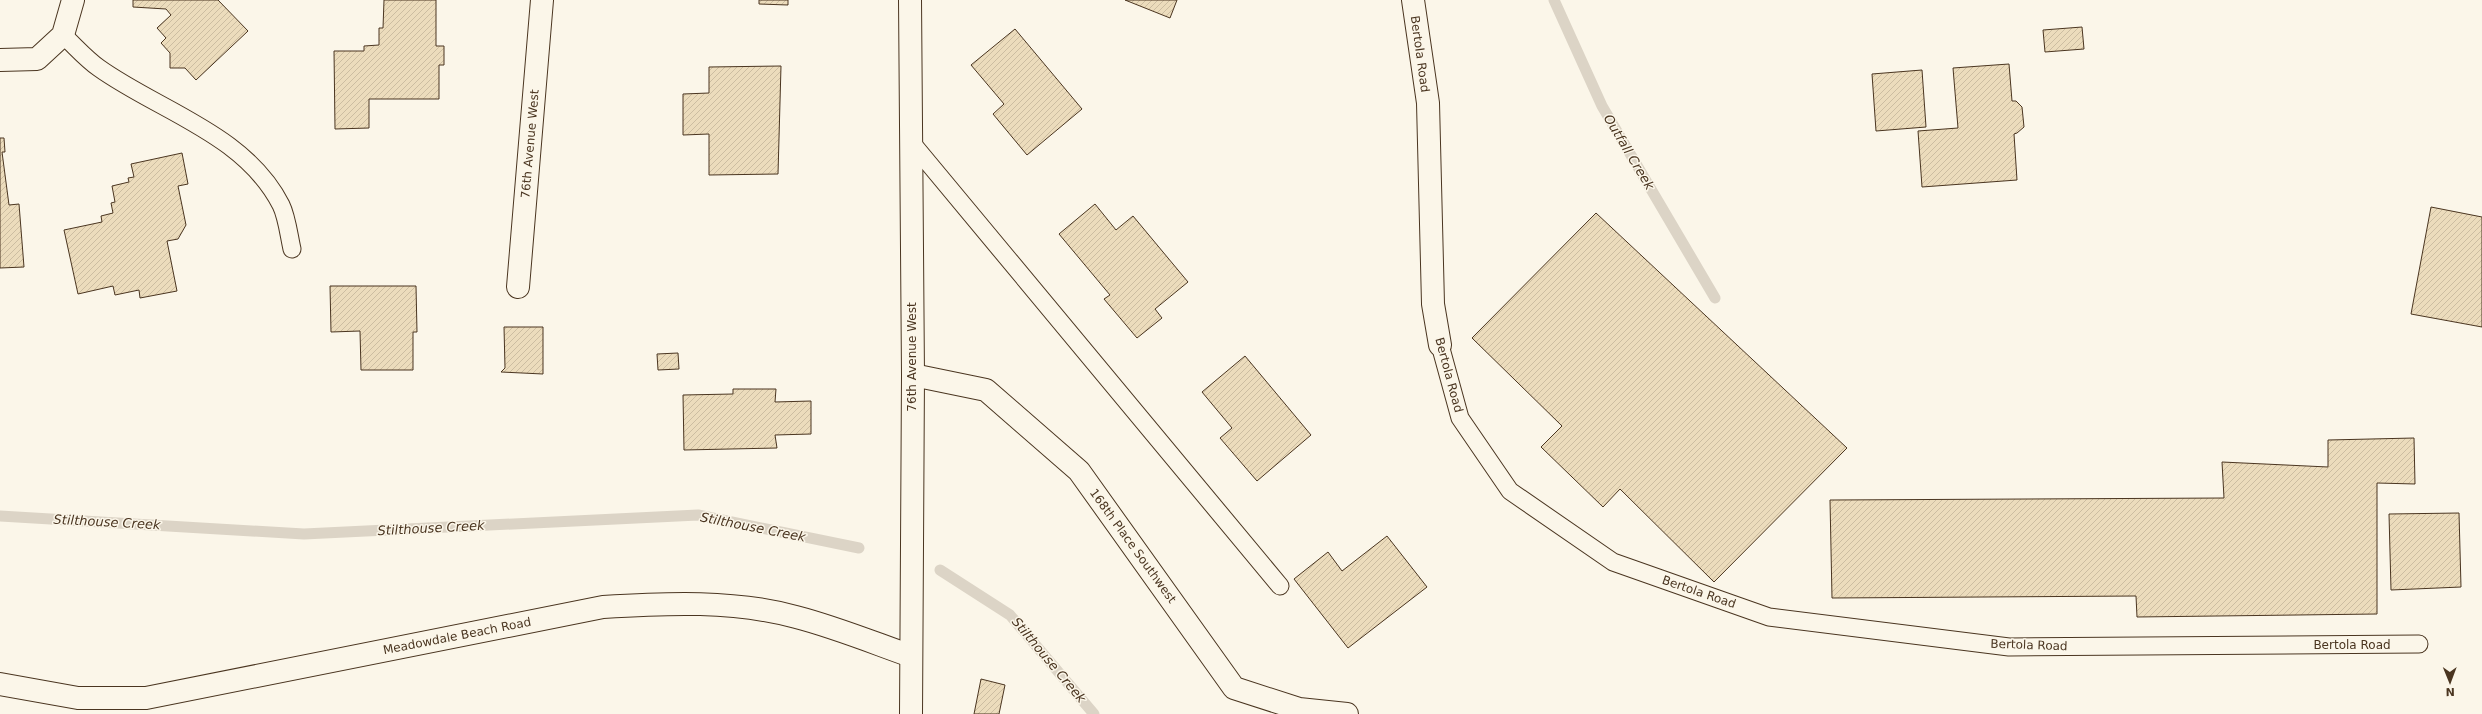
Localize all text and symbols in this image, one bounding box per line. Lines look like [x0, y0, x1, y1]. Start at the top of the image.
street label: Bertola Road [1408, 15, 1432, 93]
street label: 76th Avenue West [518, 89, 542, 199]
water label: Outfall Creek [1601, 112, 1658, 193]
street label: 76th Avenue West [905, 302, 919, 412]
street label: Bertola Road [1432, 336, 1466, 414]
street label: 168th Place Southwest [1087, 486, 1179, 606]
water label: Stilthouse Creek [699, 509, 807, 545]
water label: Stilthouse Creek [53, 512, 161, 532]
water label: Stilthouse Creek [377, 518, 485, 538]
street label: Bertola Road [1660, 573, 1738, 611]
water label: Stilthouse Creek [1009, 614, 1089, 706]
street label: Meadowdale Beach Road [382, 615, 532, 657]
street label: Bertola Road [1990, 637, 2068, 653]
street label: Bertola Road [2313, 638, 2391, 652]
north arrow [2430, 662, 2470, 702]
text: N [2445, 685, 2455, 698]

